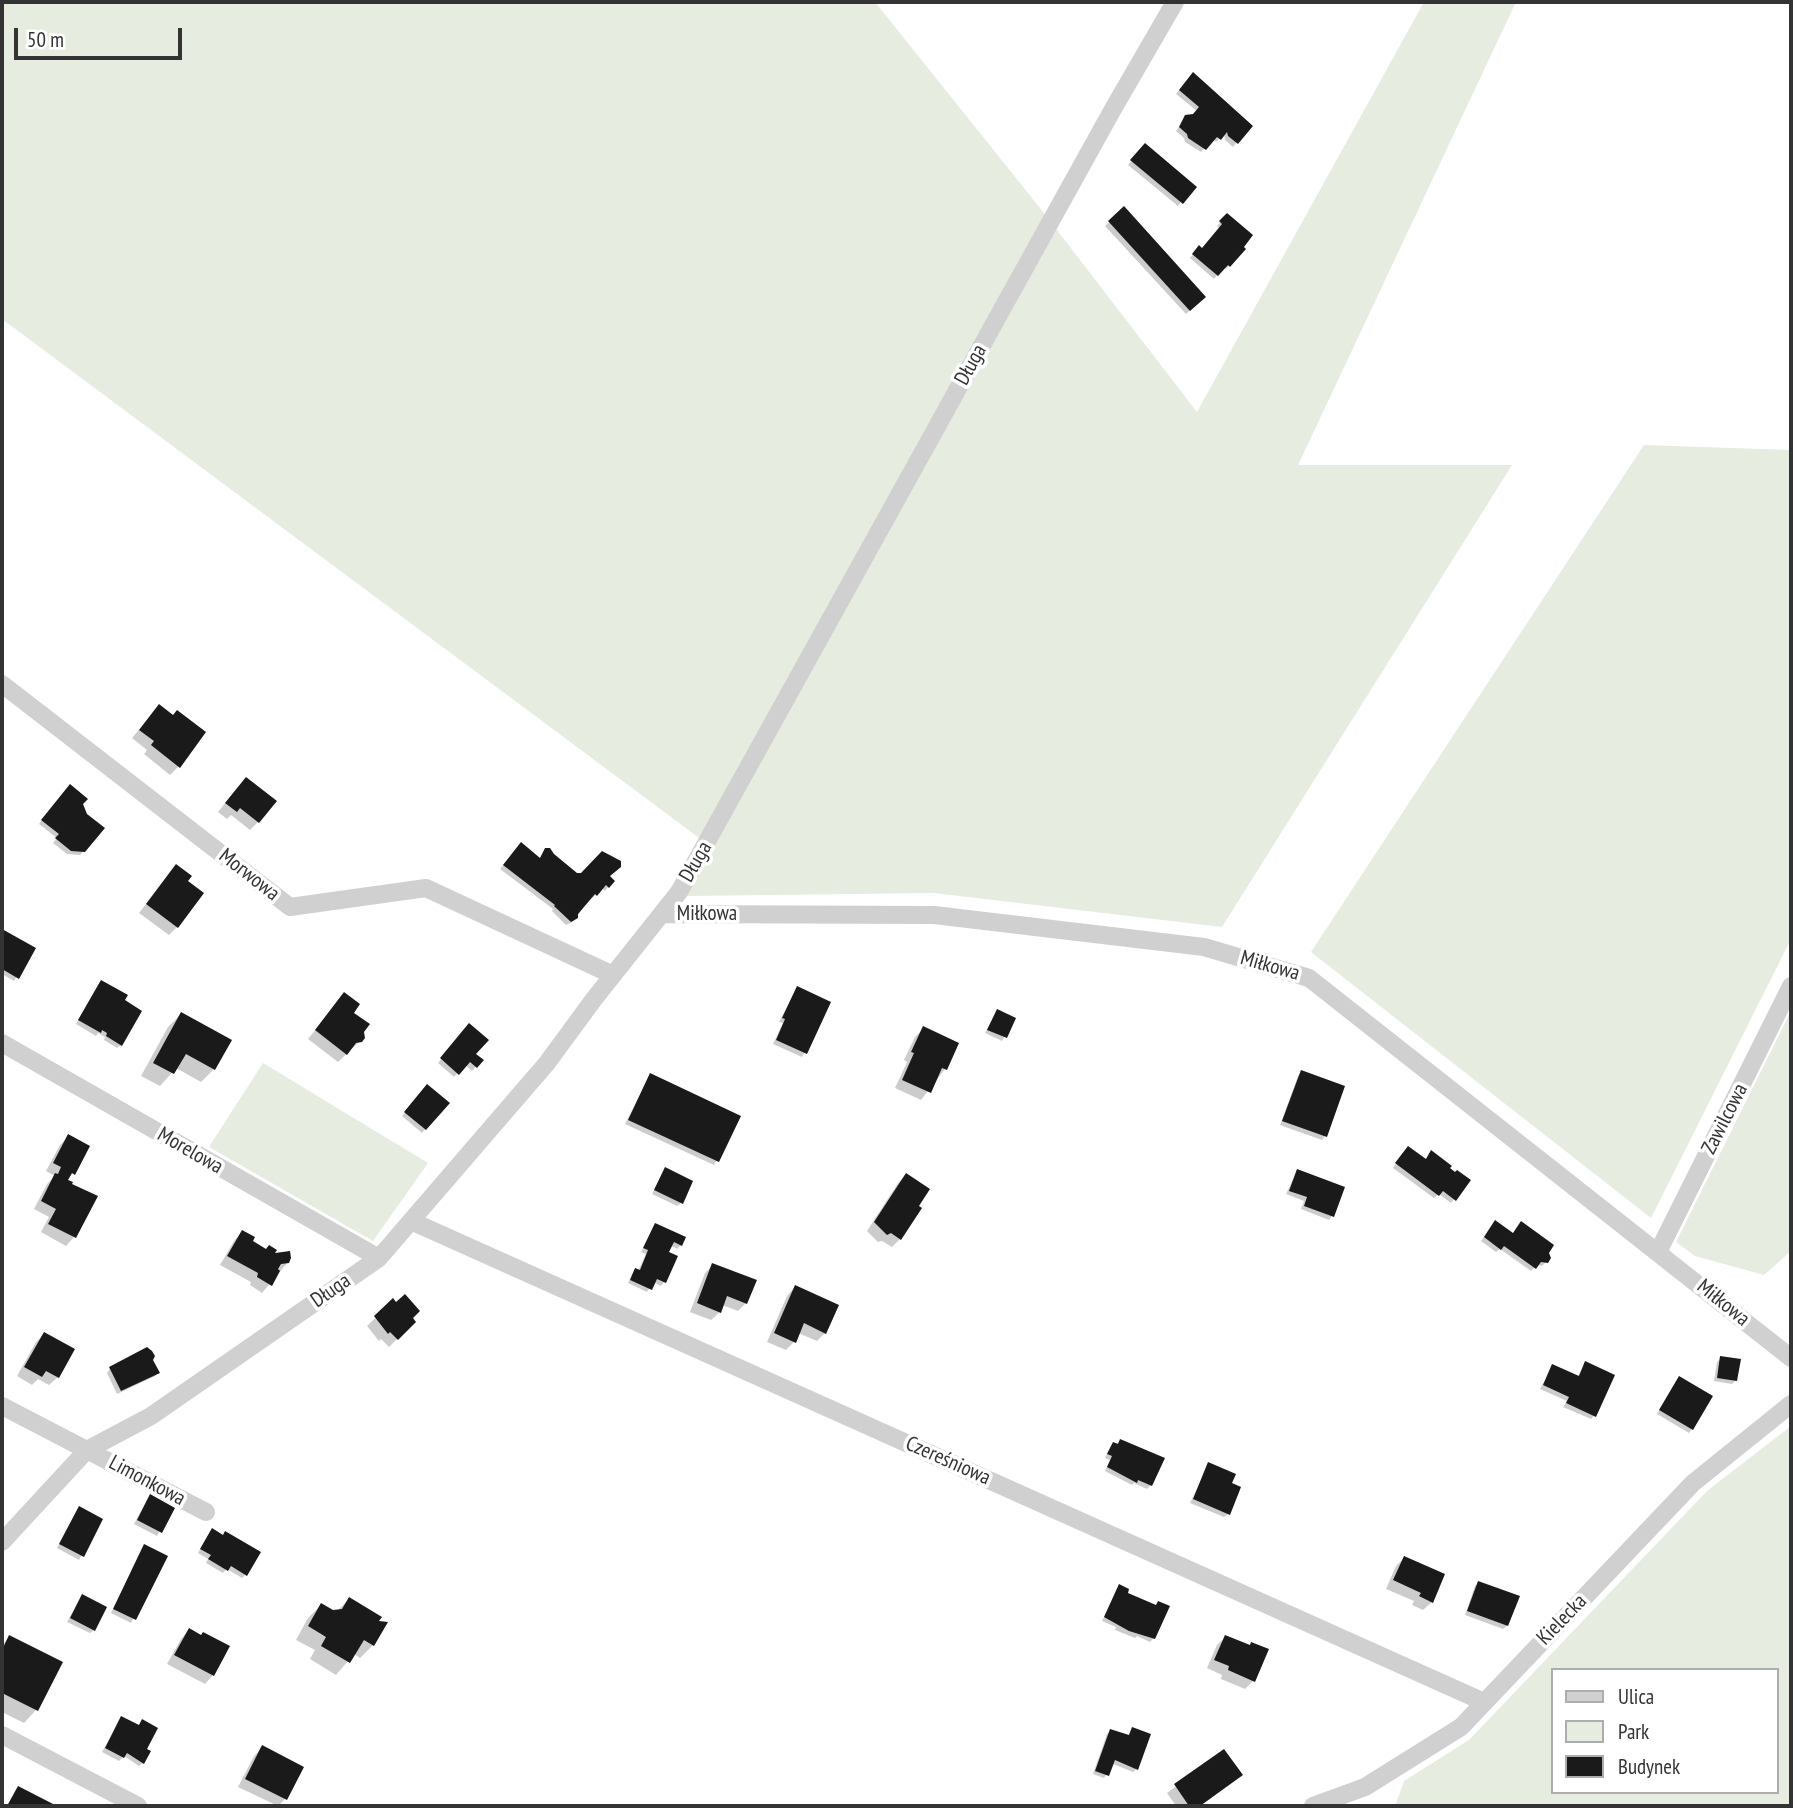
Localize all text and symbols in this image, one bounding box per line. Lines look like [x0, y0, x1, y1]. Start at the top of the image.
scale bar [18, 14, 186, 58]
text: 50 m [27, 26, 64, 53]
street label: Długa [950, 340, 992, 390]
street label: Długa [674, 837, 718, 887]
street label: Morwowa [214, 843, 284, 907]
street label: Miłkowa [677, 901, 737, 927]
street label: Miłkowa [1237, 946, 1303, 986]
street label: Zawilcowa [1697, 1079, 1753, 1159]
street label: Morelowa [153, 1122, 227, 1180]
street label: Długa [306, 1268, 356, 1314]
street label: Miłkowa [1692, 1274, 1754, 1332]
street label: Czereśniowa [902, 1431, 994, 1491]
street label: Limonkowa [105, 1450, 189, 1512]
street label: Kielecka [1532, 1589, 1592, 1651]
legend [1552, 1668, 1779, 1794]
text: Ulica [1618, 1683, 1654, 1710]
text: Park [1618, 1718, 1649, 1745]
text: Budynek [1618, 1753, 1680, 1780]

